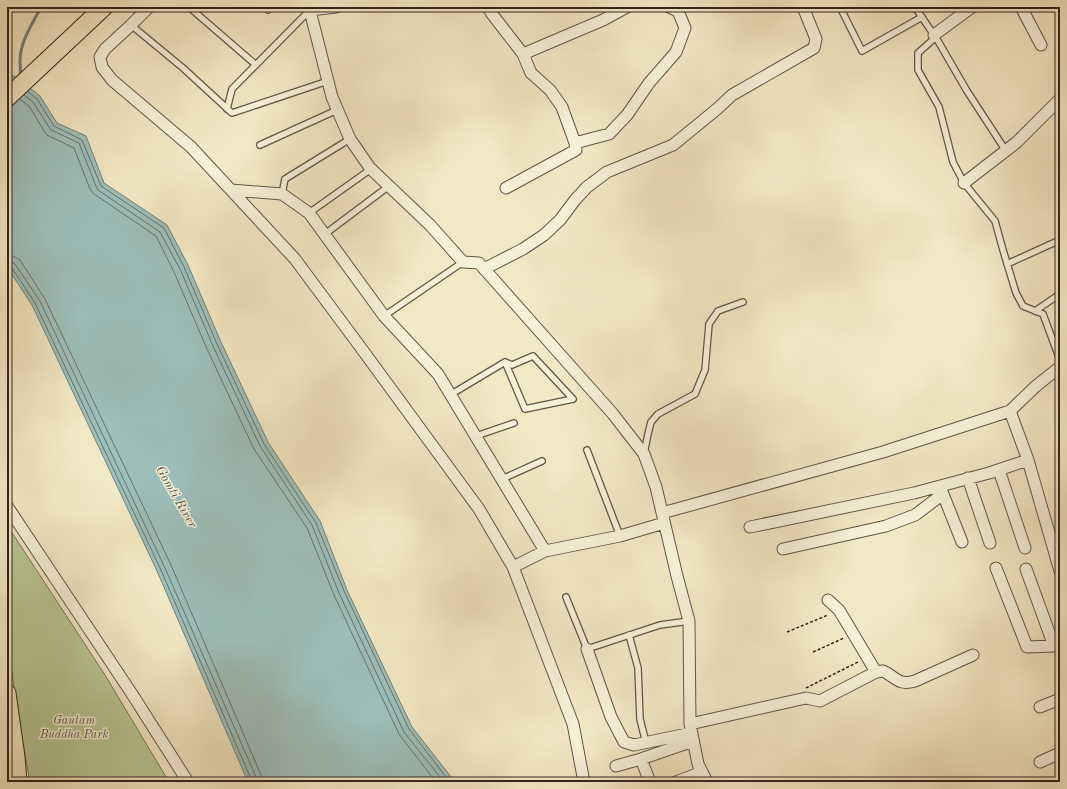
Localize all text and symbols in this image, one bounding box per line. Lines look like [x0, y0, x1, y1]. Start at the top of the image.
water label: Gomti River [153, 464, 199, 530]
park label: Gautam Buddha Park [39, 715, 108, 741]

